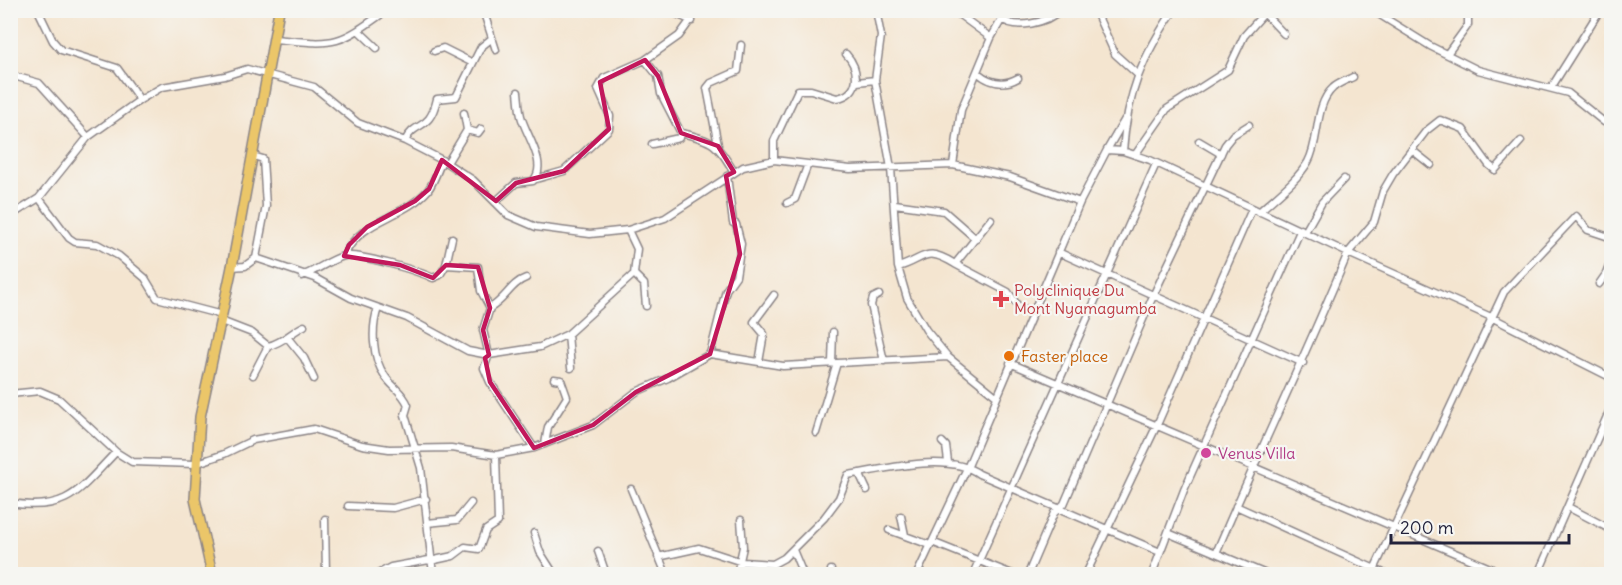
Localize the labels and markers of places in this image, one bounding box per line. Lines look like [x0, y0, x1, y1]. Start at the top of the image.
place label: Polyclinique Du Mont Nyamagumba [1014, 280, 1157, 318]
marker: Polyclinique Du Mont Nyamagumba [992, 290, 1010, 308]
place label: Faster place [1021, 346, 1108, 366]
marker: Faster place [1002, 349, 1016, 363]
place label: Venus Villa [1218, 443, 1296, 463]
marker: Venus Villa [1199, 446, 1213, 460]

